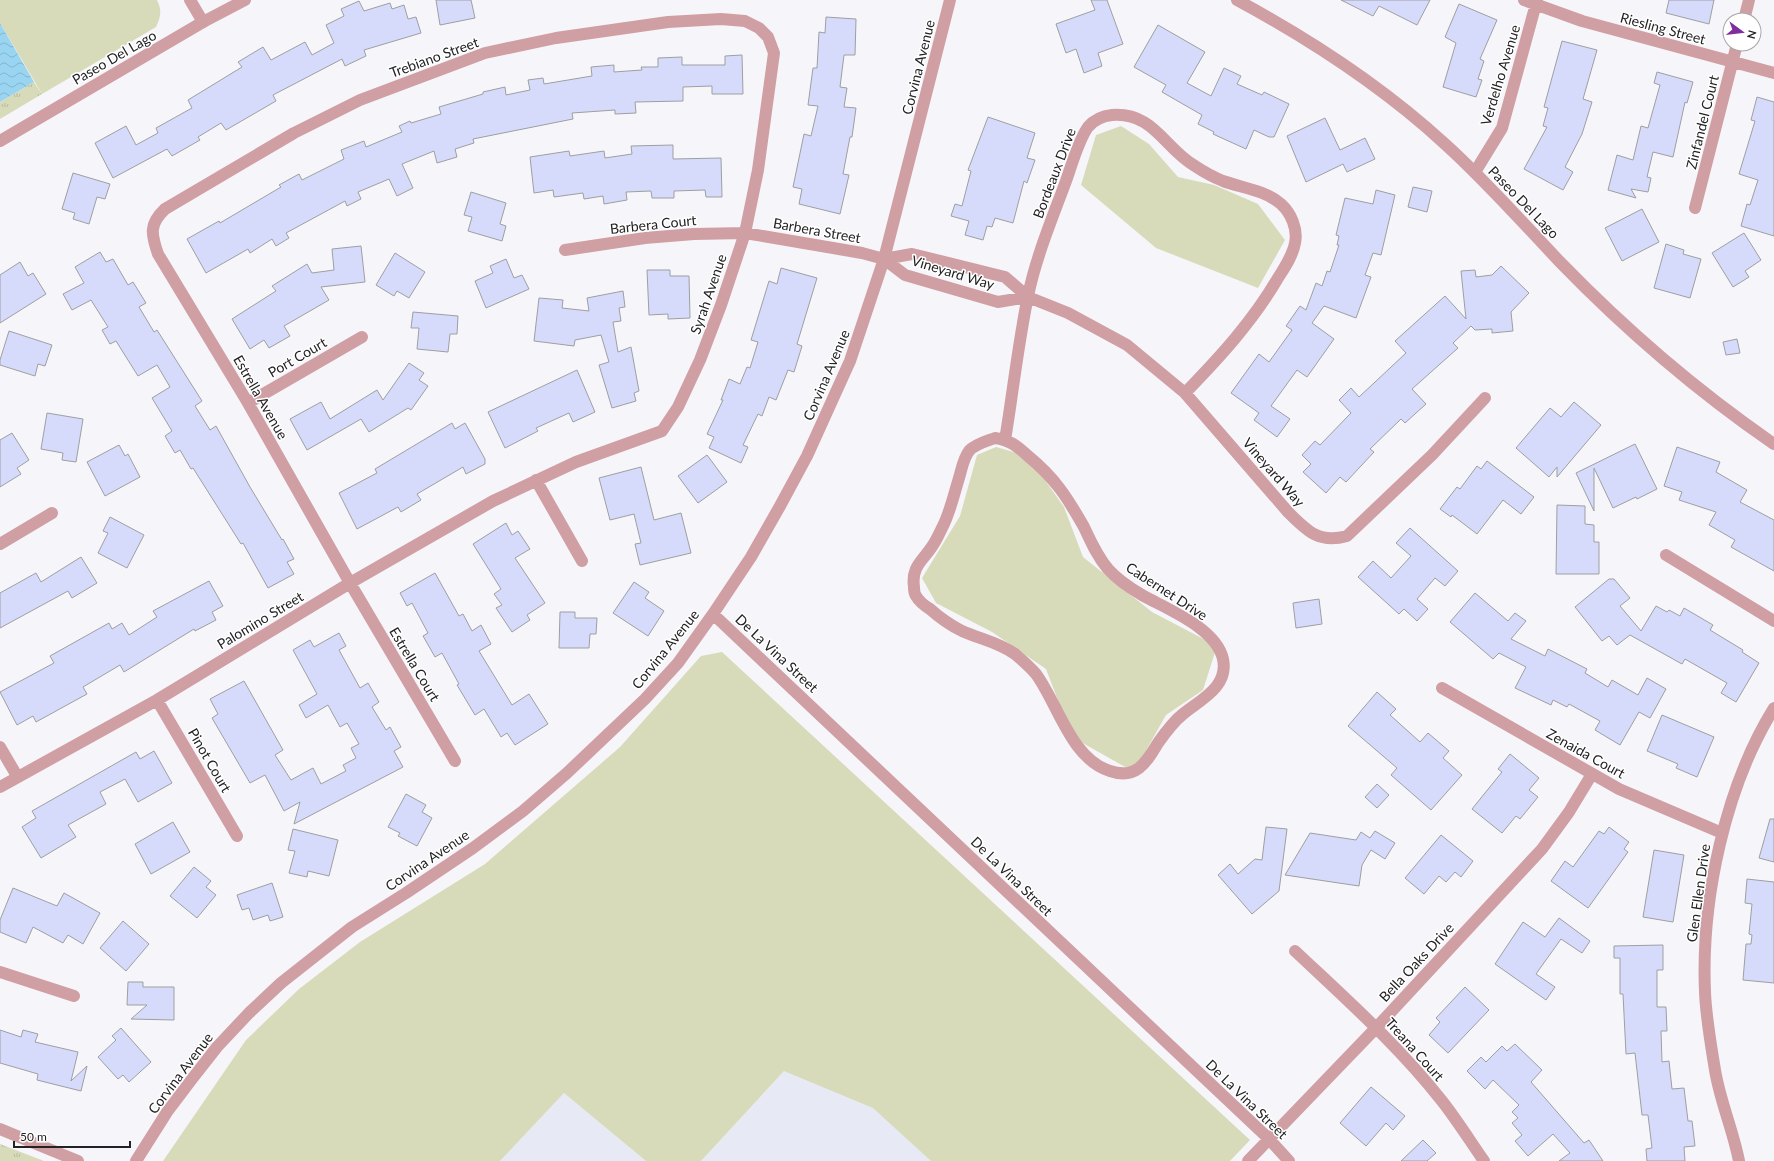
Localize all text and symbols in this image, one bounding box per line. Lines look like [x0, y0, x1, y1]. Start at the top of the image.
street label: Riesling Street [1618, 8, 1708, 48]
north arrow [1722, 12, 1762, 52]
street label: Corvina Avenue [898, 18, 938, 116]
street label: Verdelho Avenue [1477, 23, 1523, 127]
street label: Paseo Del Lago [69, 26, 159, 88]
text: N [1745, 29, 1760, 40]
street label: Trebiano Street [387, 33, 481, 81]
street label: Zinfandel Court [1682, 73, 1722, 171]
street label: Bordeaux Drive [1029, 125, 1079, 221]
street label: Paseo Del Lago [1485, 162, 1563, 242]
street label: Barbera Court [609, 211, 697, 237]
street label: Barbera Street [772, 214, 862, 246]
street label: Vineyard Way [910, 251, 997, 293]
street label: Syrah Avenue [686, 252, 730, 336]
street label: Corvina Avenue [799, 327, 853, 423]
street label: Port Court [265, 333, 329, 381]
street label: Estrella Avenue [230, 352, 292, 442]
street label: Vineyard Way [1239, 434, 1309, 510]
street label: Cabernet Drive [1123, 558, 1211, 624]
street label: Palomino Street [214, 588, 306, 652]
street label: Corvina Avenue [628, 606, 702, 692]
street label: De La Vina Street [732, 610, 822, 696]
street label: Estrella Court [386, 624, 444, 704]
street label: Zenaida Court [1544, 724, 1628, 782]
street label: Pinot Court [185, 725, 235, 795]
street label: Corvina Avenue [382, 826, 472, 894]
street label: De La Vina Street [968, 833, 1056, 919]
street label: Glen Ellen Drive [1683, 843, 1713, 943]
street label: Bella Oaks Drive [1375, 919, 1457, 1005]
street label: Treana Court [1382, 1014, 1448, 1084]
street label: Corvina Avenue [144, 1029, 216, 1117]
street label: De La Vina Street [1203, 1056, 1291, 1142]
scale bar [14, 1123, 130, 1149]
text: 50 m [20, 1129, 47, 1144]

